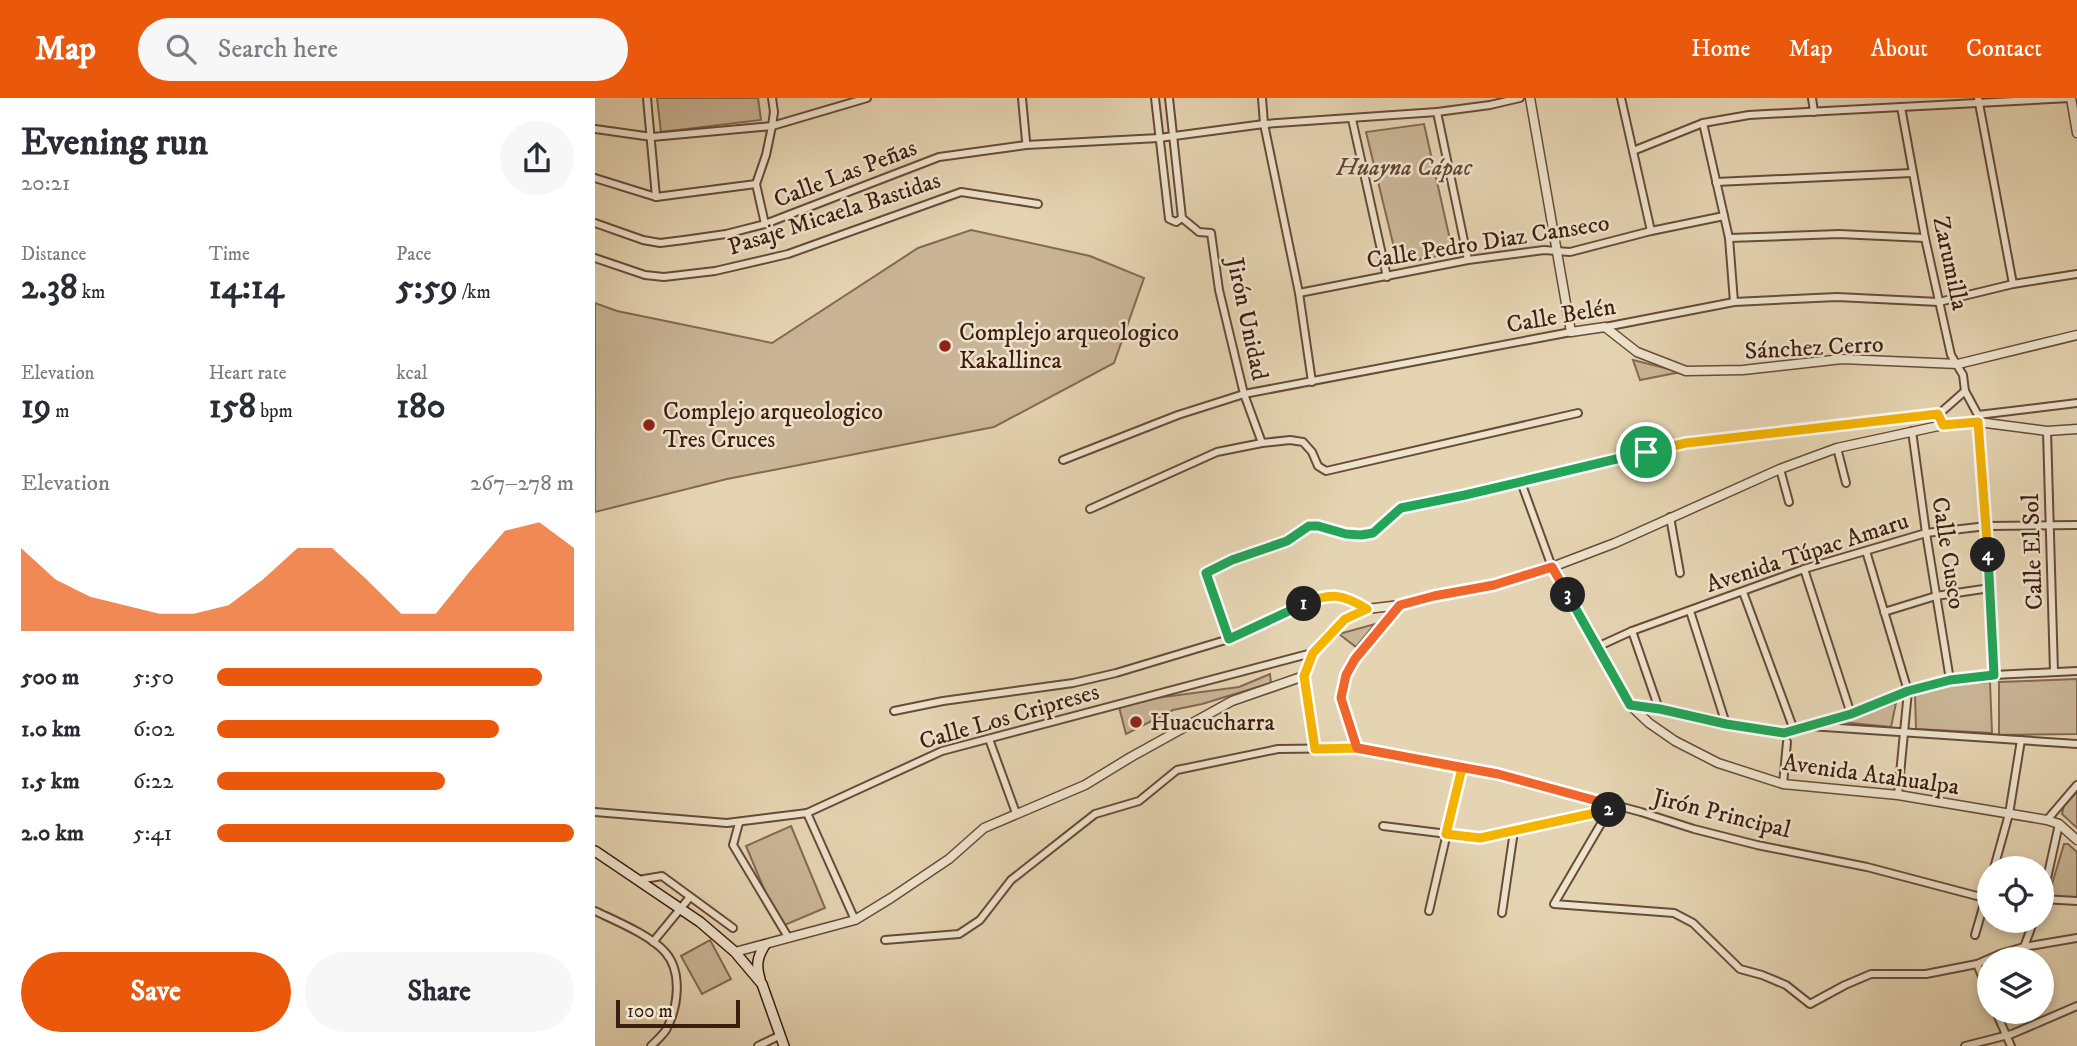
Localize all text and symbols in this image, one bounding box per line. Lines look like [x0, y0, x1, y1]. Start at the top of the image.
search box [138, 18, 628, 81]
text: Map [35, 29, 96, 70]
icon: search [162, 30, 200, 68]
text: Search here [218, 33, 338, 66]
text: Home [1691, 34, 1750, 64]
text: Map [1788, 34, 1833, 64]
text: About [1871, 34, 1928, 64]
text: Contact [1966, 34, 2042, 64]
text: Evening run [21, 119, 208, 167]
button: share [500, 121, 574, 195]
street label: Calle Las Peñas [770, 133, 921, 215]
park label: Huayna Cápac [1335, 153, 1473, 183]
street label: Pasaje Micaela Bastidas [724, 165, 944, 262]
text: 20:21 [21, 169, 70, 198]
street label: Calle Pedro Diaz Canseco [1365, 208, 1612, 276]
street label: Zarumilla [1925, 214, 1975, 314]
text: Distance [21, 243, 86, 266]
text: Time [209, 243, 250, 266]
text: Pace [396, 243, 431, 266]
street label: Jirón Unidad [1219, 253, 1275, 383]
text: 2.38 [21, 266, 78, 310]
text: 14:14 [209, 266, 284, 310]
text: 5:59 [396, 266, 458, 310]
text: km [78, 281, 105, 304]
text: /km [458, 281, 491, 304]
street label: Calle Belén [1504, 292, 1619, 340]
place label: Complejo arqueologico Kakallinca [959, 318, 1179, 376]
street label: Sánchez Cerro [1744, 329, 1884, 367]
marker: Complejo arqueologico Kakallinca [937, 338, 953, 354]
text: Elevation [21, 362, 95, 385]
text: Heart rate [209, 362, 287, 385]
text: kcal [396, 362, 428, 385]
text: 19 [21, 385, 51, 429]
text: 158 [209, 385, 256, 429]
text: 180 [396, 385, 446, 429]
place label: Complejo arqueologico Tres Cruces [663, 397, 883, 455]
text: m [51, 400, 70, 423]
text: bpm [256, 400, 293, 423]
marker: Complejo arqueologico Tres Cruces [641, 417, 657, 433]
pin [1616, 422, 1676, 482]
icon: arrive [1627, 433, 1665, 471]
text: Elevation [21, 469, 110, 498]
text: 267–278 m [470, 469, 574, 498]
street label: Calle El Sol [2016, 493, 2050, 611]
street label: Calle Cusco [1924, 495, 1972, 611]
street label: Avenida Túpac Amaru [1702, 506, 1912, 600]
pin: 4 [1971, 538, 2005, 573]
text: 4 [1982, 543, 1993, 566]
pin: 3 [1551, 578, 1585, 612]
text: 3 [1564, 583, 1571, 606]
pin: 1 [1287, 587, 1321, 622]
text: 1 [1300, 592, 1307, 615]
text: 500 m [21, 663, 79, 692]
text: 5:50 [133, 663, 174, 692]
street label: Calle Los Cripreses [916, 677, 1103, 757]
place label: Huacucharra [1150, 708, 1275, 738]
marker: Huacucharra [1128, 714, 1144, 730]
text: 1.0 km [21, 715, 81, 744]
text: 6:02 [133, 715, 175, 744]
street label: Avenida Atahualpa [1781, 748, 1962, 802]
text: 1.5 km [21, 767, 80, 796]
text: 6:22 [133, 767, 174, 796]
street label: Jirón Principal [1648, 782, 1795, 846]
pin: 2 [1591, 792, 1627, 828]
text: 2 [1604, 798, 1613, 821]
text: 2.0 km [21, 819, 84, 848]
text: 5:41 [133, 819, 172, 848]
map controls [1977, 856, 2054, 1024]
button: locate [1977, 856, 2054, 933]
button: layers [1977, 947, 2054, 1024]
button: Save [21, 952, 291, 1032]
button: Share [305, 952, 574, 1032]
scale bar [616, 997, 740, 1029]
text: 100 m [627, 1000, 673, 1023]

